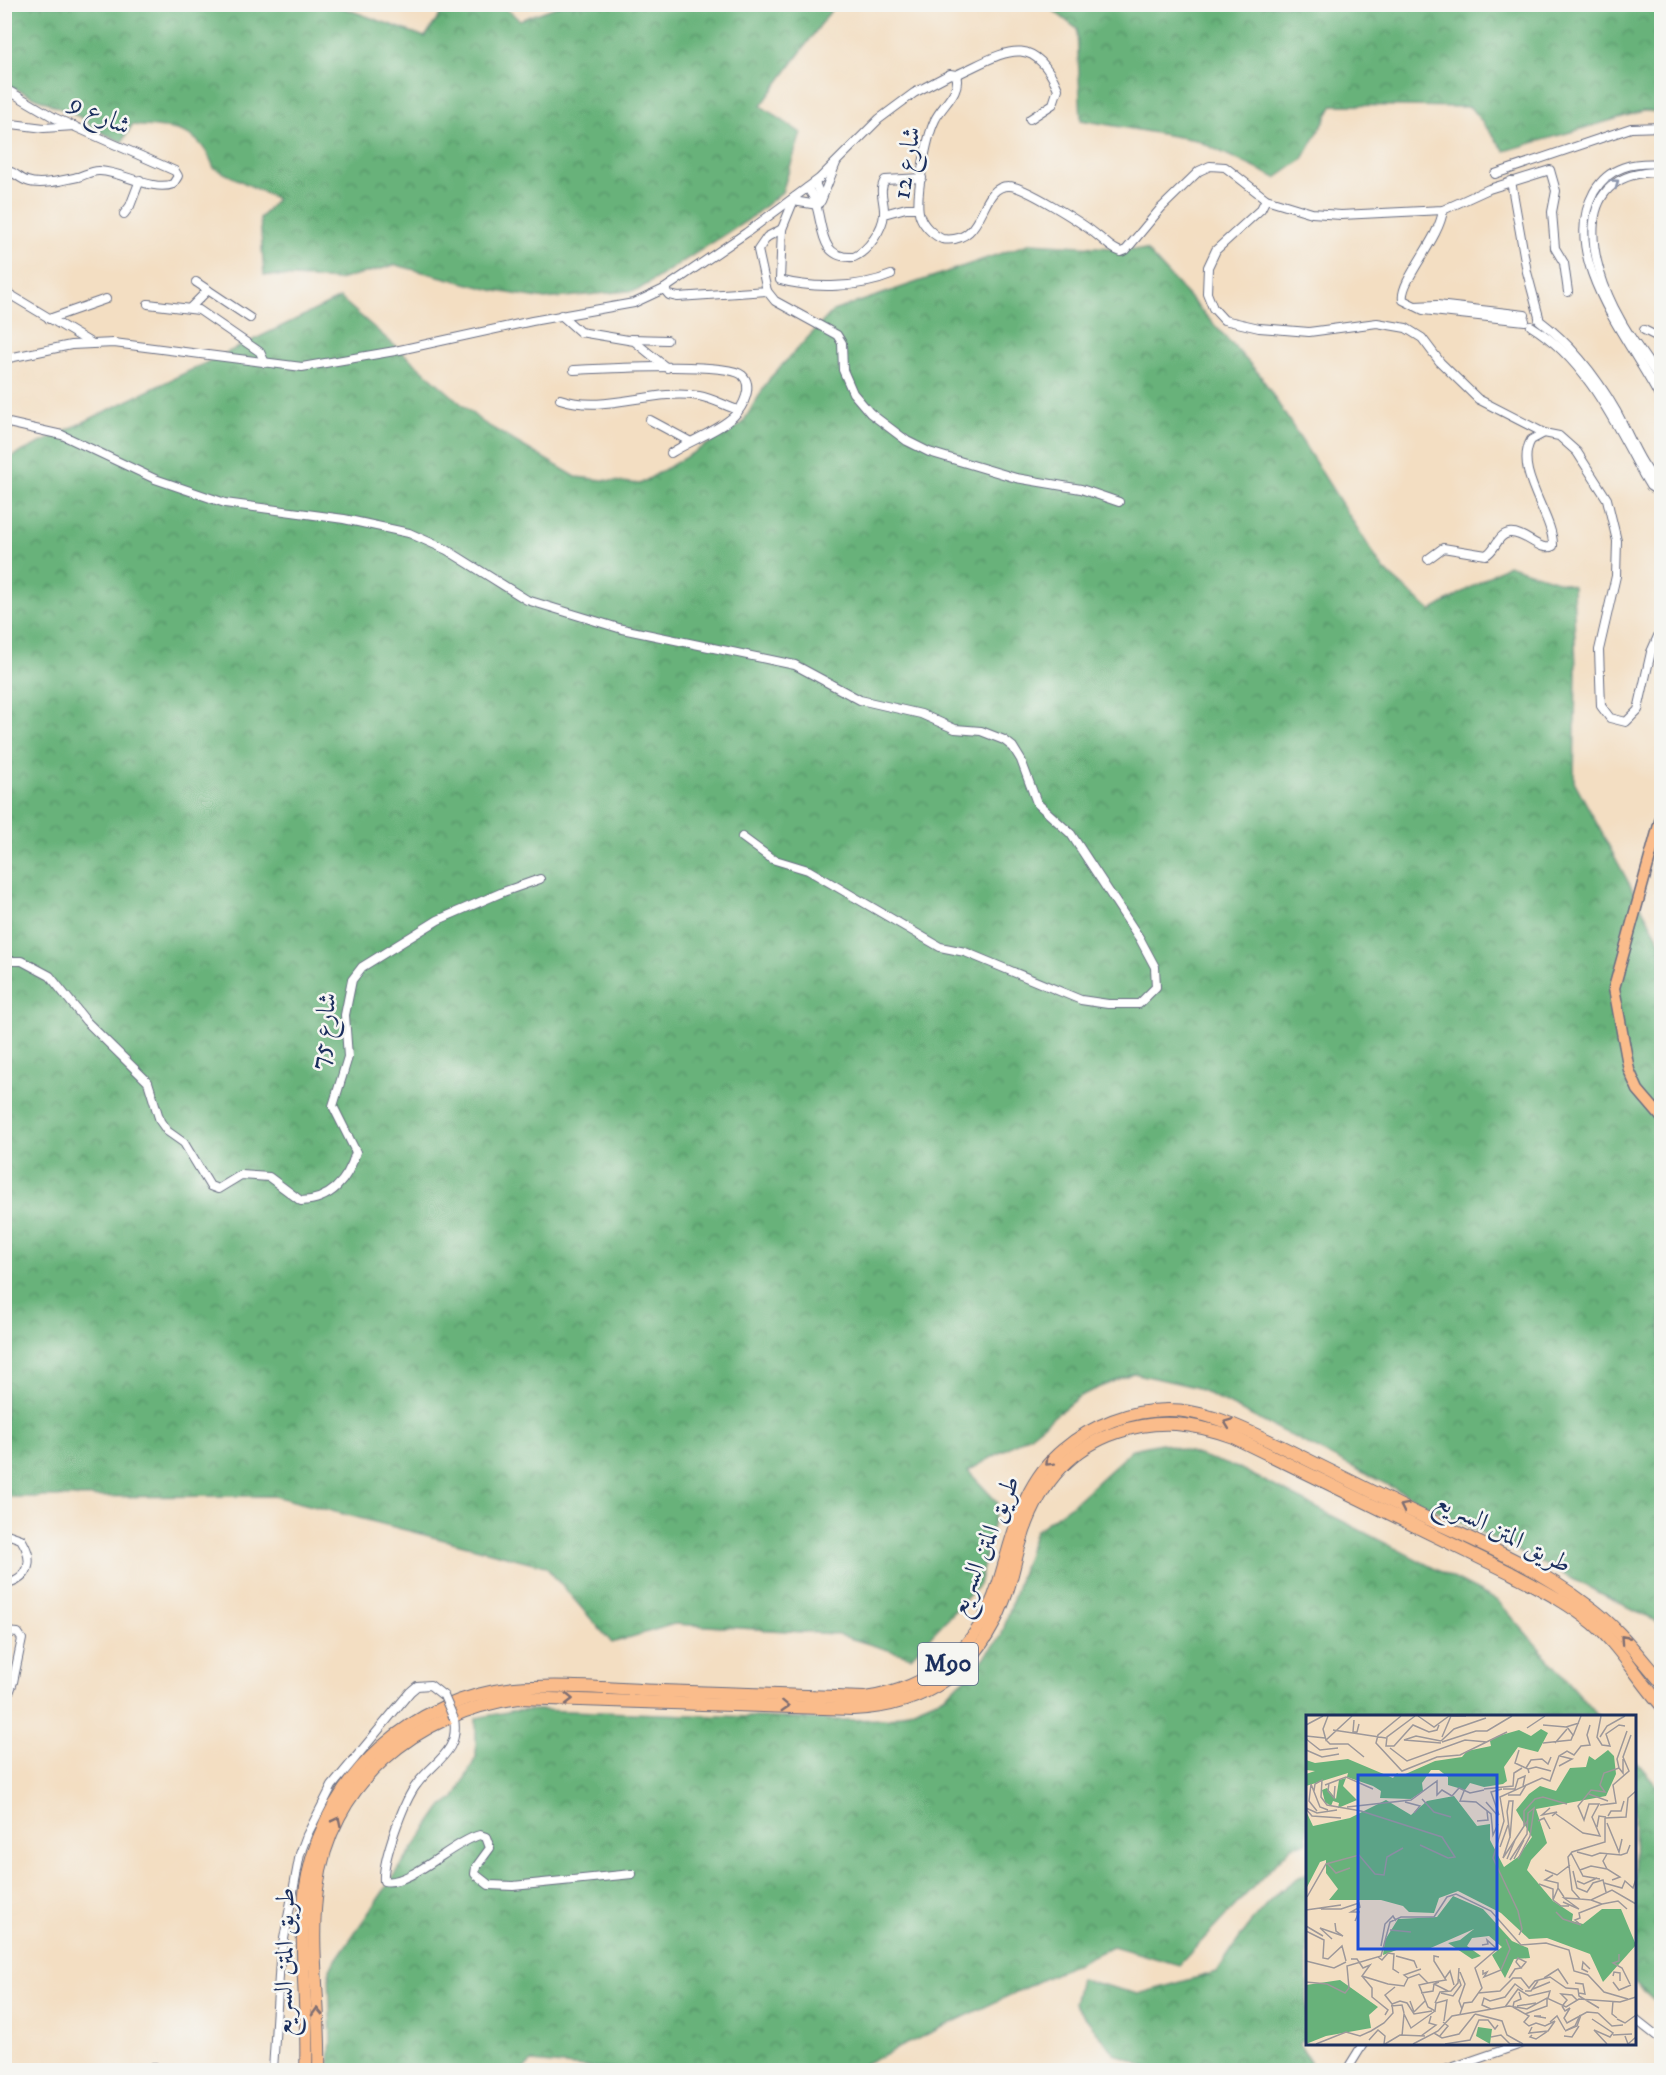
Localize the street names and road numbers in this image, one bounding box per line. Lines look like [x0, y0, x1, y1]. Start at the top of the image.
street label: شارع 9 [61, 86, 136, 147]
street label: شارع 12 [885, 124, 933, 202]
street label: شارع 75 [303, 991, 349, 1072]
street label: طريق المتن السريع [942, 1471, 1034, 1623]
street label: طريق المتن السريع [1427, 1485, 1577, 1587]
road number: M90 [918, 1643, 978, 1685]
street label: طريق المتن السريع [267, 1887, 309, 2037]

